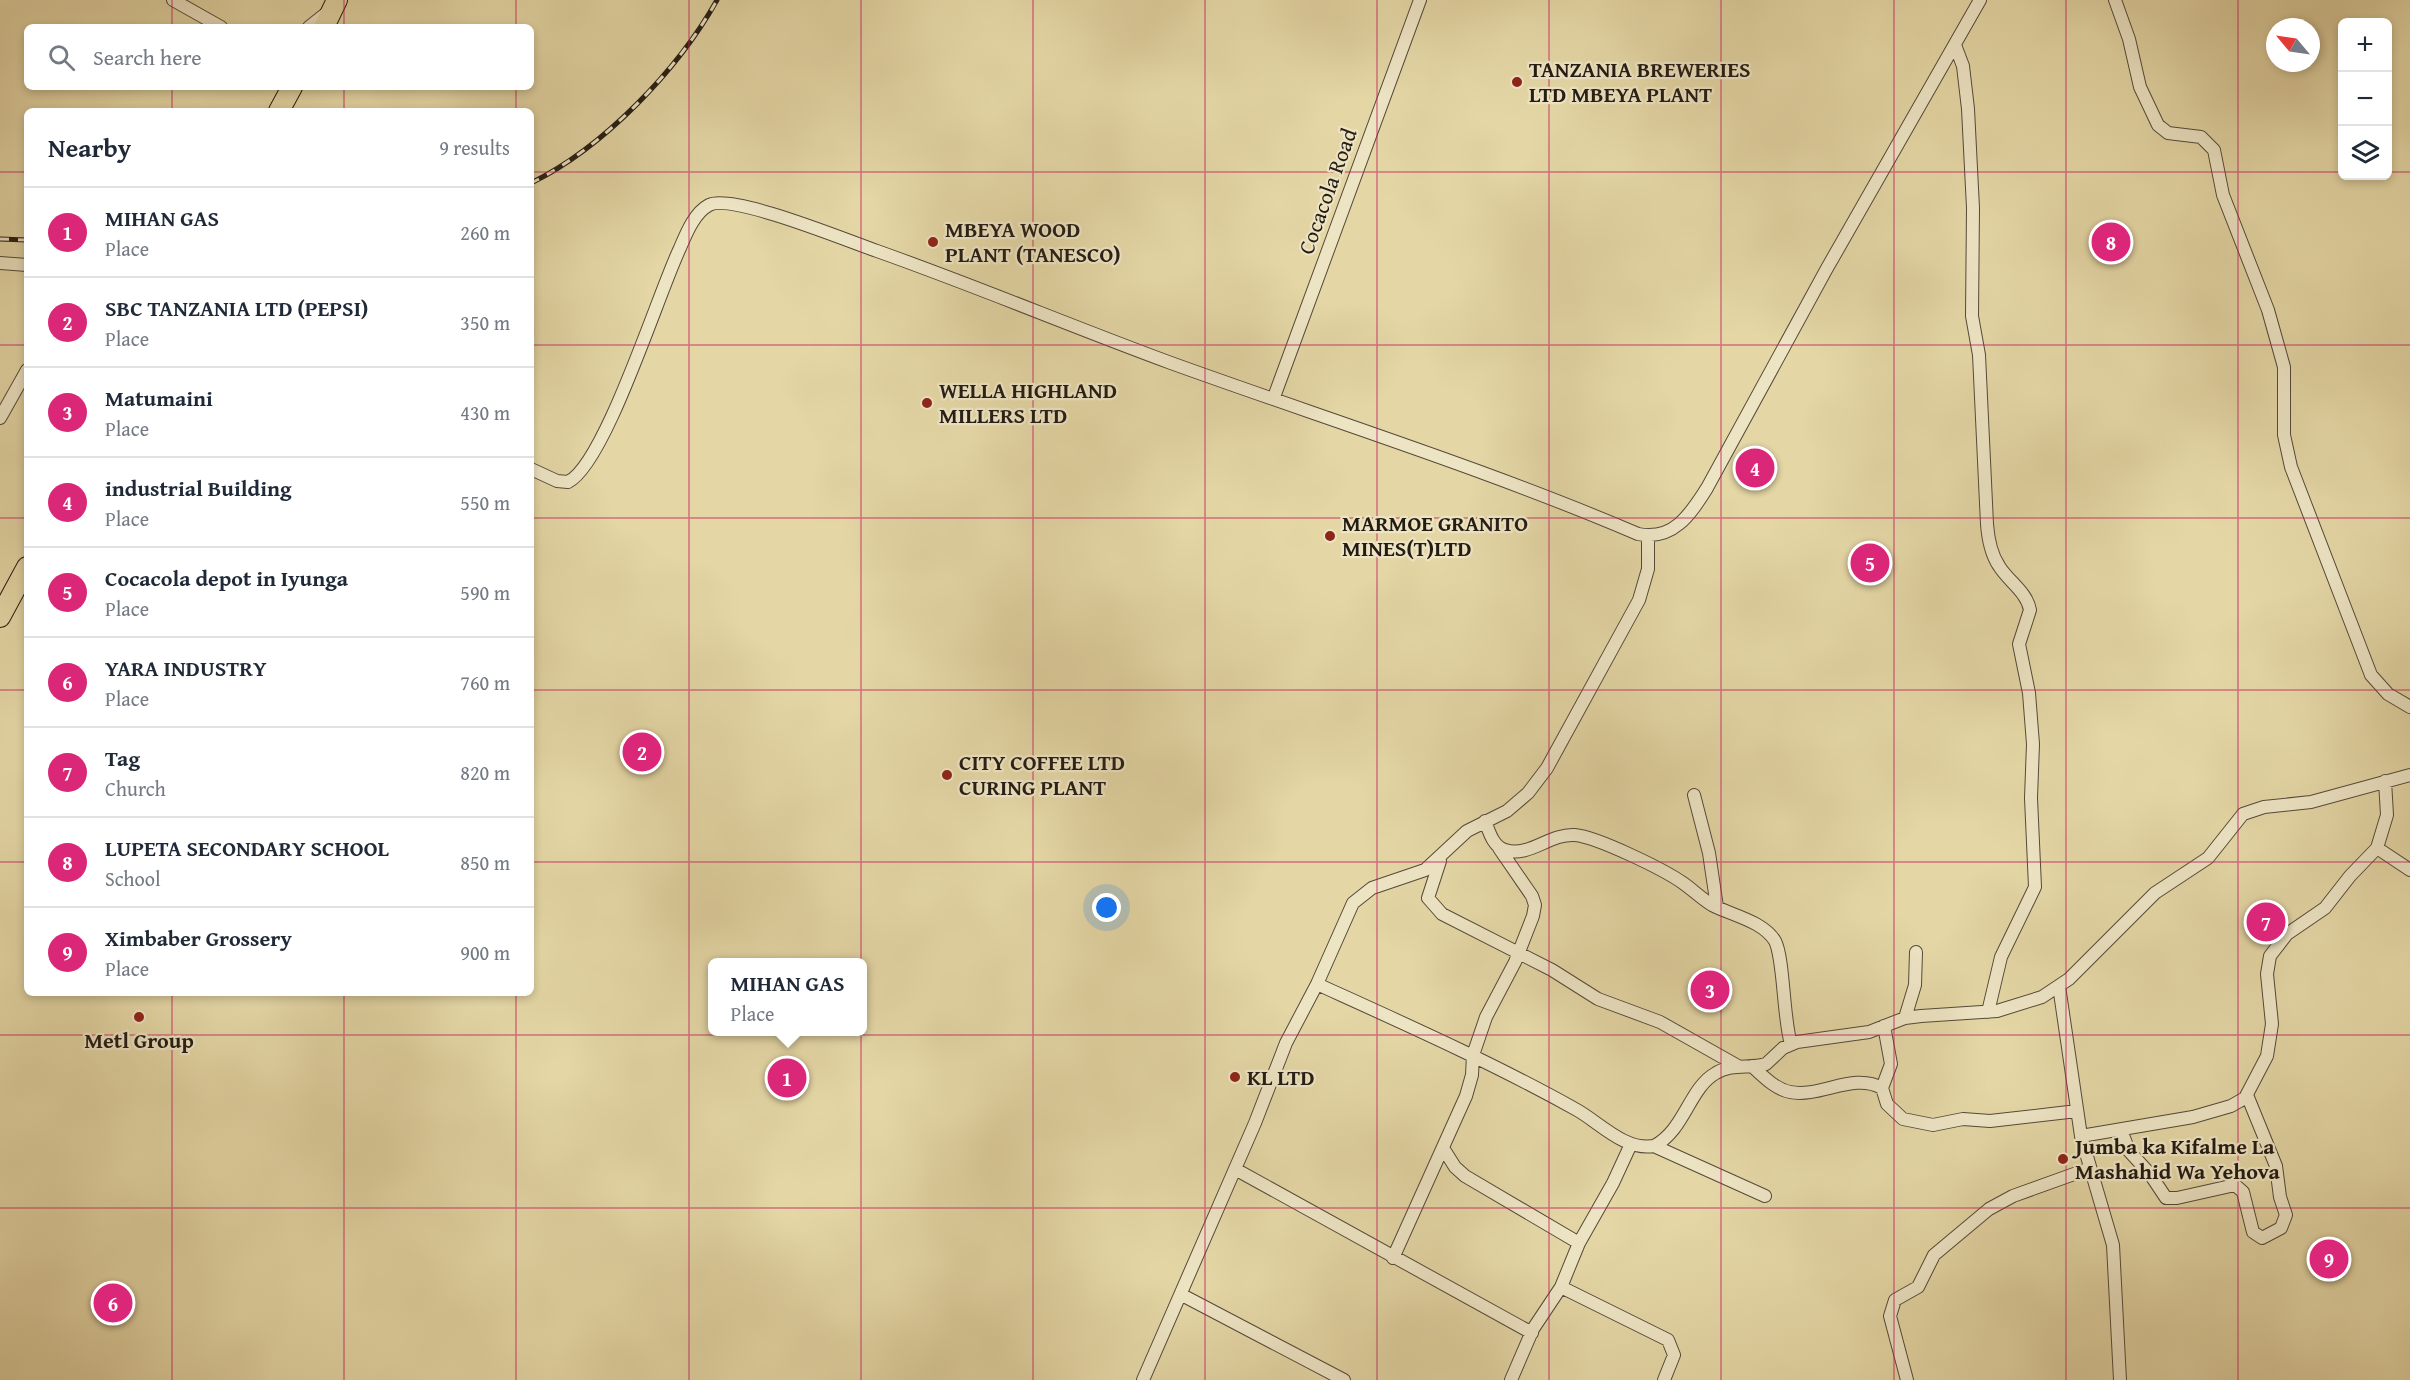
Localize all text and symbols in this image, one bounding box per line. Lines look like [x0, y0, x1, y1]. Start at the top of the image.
north arrow [2266, 18, 2320, 72]
map controls [2338, 18, 2392, 180]
button: + [2338, 18, 2392, 72]
search box [24, 24, 534, 90]
icon: search [45, 41, 78, 74]
text: Search here [93, 41, 202, 73]
place label: TANZANIA BREWERIES LTD MBEYA PLANT [1529, 53, 1751, 110]
button: − [2338, 72, 2392, 126]
marker: TANZANIA BREWERIES LTD MBEYA PLANT [1510, 75, 1524, 89]
street label: Cocacola Road [1289, 123, 1365, 258]
button: layers [2338, 126, 2392, 180]
text: Nearby [48, 128, 131, 167]
text: 9 results [439, 133, 510, 162]
text: MIHAN GAS [105, 202, 219, 234]
place label: MBEYA WOOD PLANT (TANESCO) [945, 213, 1121, 270]
text: 1 [62, 218, 73, 247]
text: 260 m [460, 218, 510, 247]
pin: 8 [2092, 220, 2130, 264]
text: Place [105, 234, 149, 263]
marker: MBEYA WOOD PLANT (TANESCO) [926, 235, 940, 249]
text: SBC TANZANIA LTD (PEPSI) [105, 292, 368, 324]
text: 2 [62, 308, 73, 337]
text: 350 m [460, 308, 510, 337]
text: Place [105, 324, 149, 353]
place label: WELLA HIGHLAND MILLERS LTD [939, 374, 1117, 431]
text: Matumaini [105, 382, 213, 414]
marker: WELLA HIGHLAND MILLERS LTD [920, 396, 934, 410]
text: 3 [62, 398, 73, 427]
text: 430 m [460, 398, 510, 427]
text: Place [105, 414, 149, 443]
pin: 4 [1736, 446, 1774, 490]
text: industrial Building [105, 472, 292, 504]
text: 4 [62, 488, 73, 517]
text: 550 m [460, 488, 510, 517]
text: Place [105, 504, 149, 533]
place label: MARMOE GRANITO MINES(T)LTD [1342, 507, 1528, 564]
marker: MARMOE GRANITO MINES(T)LTD [1323, 529, 1337, 543]
pin: 5 [1850, 540, 1890, 586]
text: Cocacola depot in Iyunga [105, 562, 348, 594]
text: 5 [62, 578, 73, 607]
text: 590 m [460, 578, 510, 607]
text: Place [105, 594, 149, 623]
text: YARA INDUSTRY [105, 652, 267, 684]
text: 6 [62, 668, 73, 697]
text: 760 m [460, 668, 510, 697]
text: Place [105, 684, 149, 713]
pin: 2 [622, 730, 662, 774]
text: Tag [105, 742, 140, 774]
place label: CITY COFFEE LTD CURING PLANT [959, 746, 1125, 803]
text: 7 [62, 758, 73, 787]
text: 820 m [460, 758, 510, 787]
marker: CITY COFFEE LTD CURING PLANT [940, 768, 954, 782]
text: Church [105, 774, 166, 803]
text: LUPETA SECONDARY SCHOOL [105, 832, 389, 864]
text: 8 [62, 848, 73, 877]
text: 850 m [460, 848, 510, 877]
text: School [105, 864, 161, 893]
your location [1092, 893, 1121, 922]
pin: 7 [2246, 900, 2286, 944]
text: Ximbaber Grossery [105, 922, 292, 954]
text: 9 [62, 938, 73, 967]
text: 900 m [460, 938, 510, 967]
text: Place [105, 954, 149, 983]
popup [708, 958, 867, 1036]
text: MIHAN GAS [730, 967, 845, 999]
pin: 3 [1690, 968, 1730, 1012]
text: Place [730, 999, 774, 1028]
marker: Metl Group [132, 1010, 146, 1024]
place label: Metl Group [84, 1024, 194, 1056]
pin: 1 [768, 1056, 806, 1100]
place label: KL LTD [1247, 1061, 1315, 1093]
marker: KL LTD [1228, 1070, 1242, 1084]
place label: Jumba ka Kifalme La Mashahid Wa Yehova [2071, 1130, 2280, 1187]
marker: Jumba ka Kifalme La Mashahid Wa Yehova [2056, 1152, 2070, 1166]
pin: 9 [2310, 1236, 2348, 1282]
pin: 6 [94, 1280, 132, 1326]

